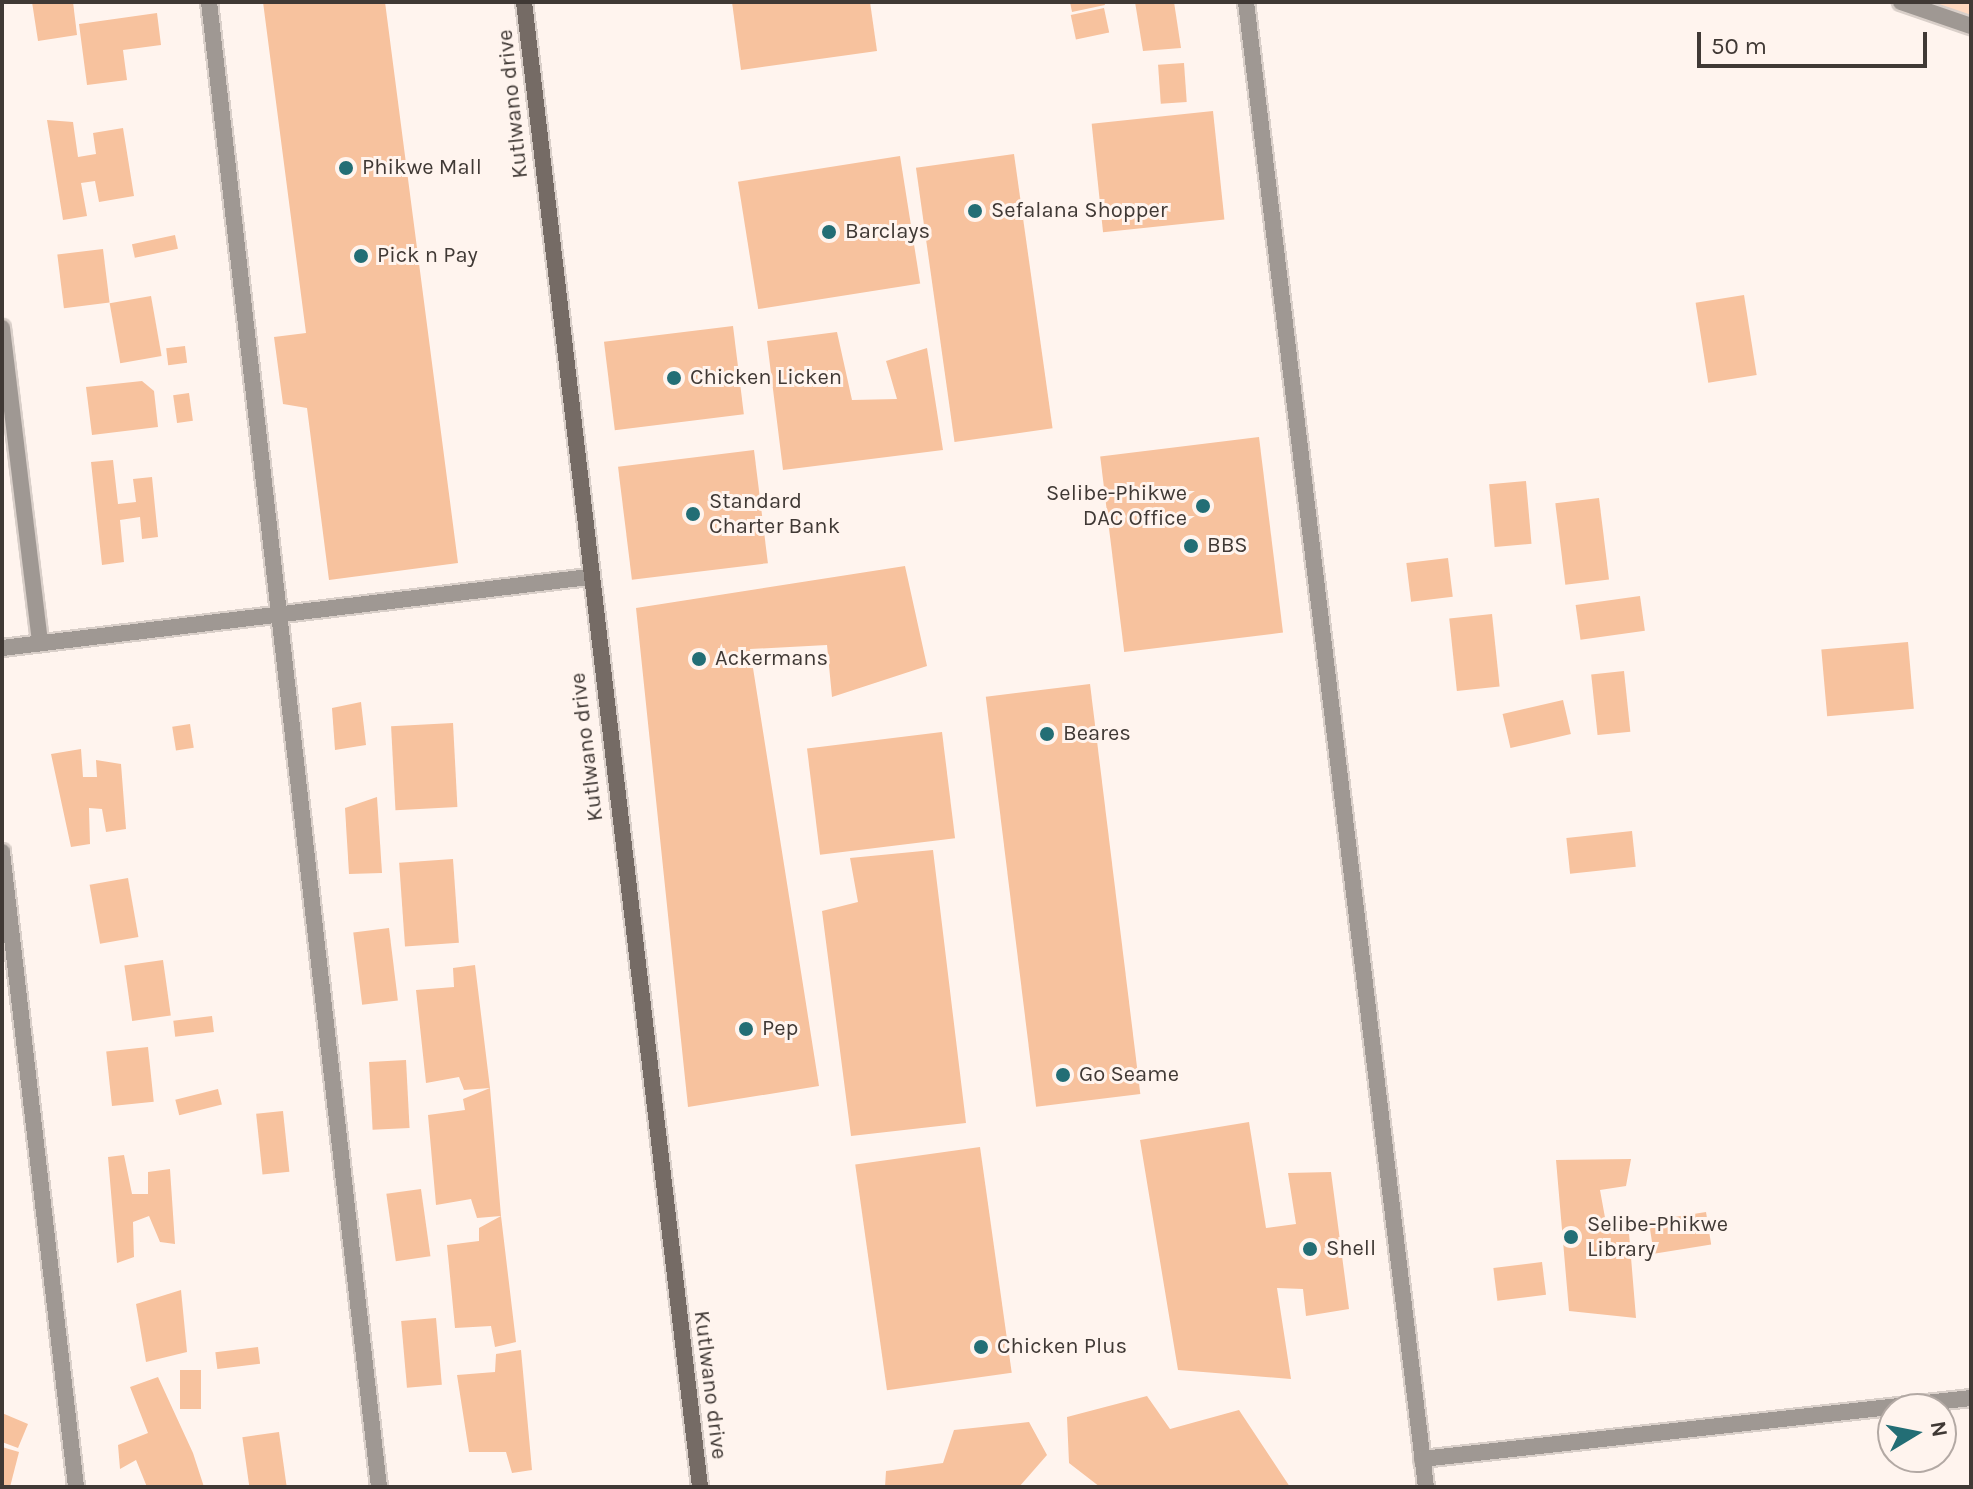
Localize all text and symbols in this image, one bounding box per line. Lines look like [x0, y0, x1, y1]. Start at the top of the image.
scale bar [1701, 16, 1931, 66]
street label: Kutlwano drive [492, 28, 534, 180]
text: 50 m [1711, 32, 1767, 60]
place label: Phikwe Mall [362, 155, 482, 181]
marker: Phikwe Mall [337, 159, 355, 177]
place label: Sefalana Shopper [991, 198, 1168, 224]
marker: Sefalana Shopper [966, 202, 984, 220]
place label: Barclays [845, 219, 930, 245]
marker: Barclays [820, 223, 838, 241]
place label: Pick n Pay [377, 243, 478, 269]
marker: Pick n Pay [352, 247, 370, 265]
place label: Chicken Licken [690, 365, 842, 391]
marker: Chicken Licken [665, 369, 683, 387]
place label: Selibe-Phikwe DAC Office [1046, 480, 1187, 532]
place label: Standard Charter Bank [709, 488, 840, 540]
marker: Selibe-Phikwe DAC Office [1194, 497, 1212, 515]
marker: Standard Charter Bank [684, 505, 702, 523]
place label: BBS [1207, 533, 1248, 559]
marker: BBS [1182, 537, 1200, 555]
place label: Ackermans [715, 646, 828, 672]
marker: Ackermans [690, 650, 708, 668]
street label: Kutlwano drive [565, 671, 609, 823]
place label: Beares [1063, 721, 1131, 747]
marker: Beares [1038, 725, 1056, 743]
place label: Pep [762, 1016, 798, 1042]
marker: Pep [737, 1020, 755, 1038]
place label: Go Seame [1079, 1062, 1179, 1088]
marker: Go Seame [1054, 1066, 1072, 1084]
place label: Selibe-Phikwe Library [1587, 1211, 1728, 1262]
marker: Selibe-Phikwe Library [1562, 1228, 1580, 1246]
place label: Shell [1326, 1236, 1376, 1262]
marker: Shell [1301, 1240, 1319, 1258]
street label: Kutlwano drive [688, 1309, 732, 1461]
place label: Chicken Plus [997, 1334, 1127, 1360]
marker: Chicken Plus [972, 1338, 990, 1356]
north arrow [1877, 1393, 1957, 1473]
text: N [1924, 1419, 1953, 1439]

